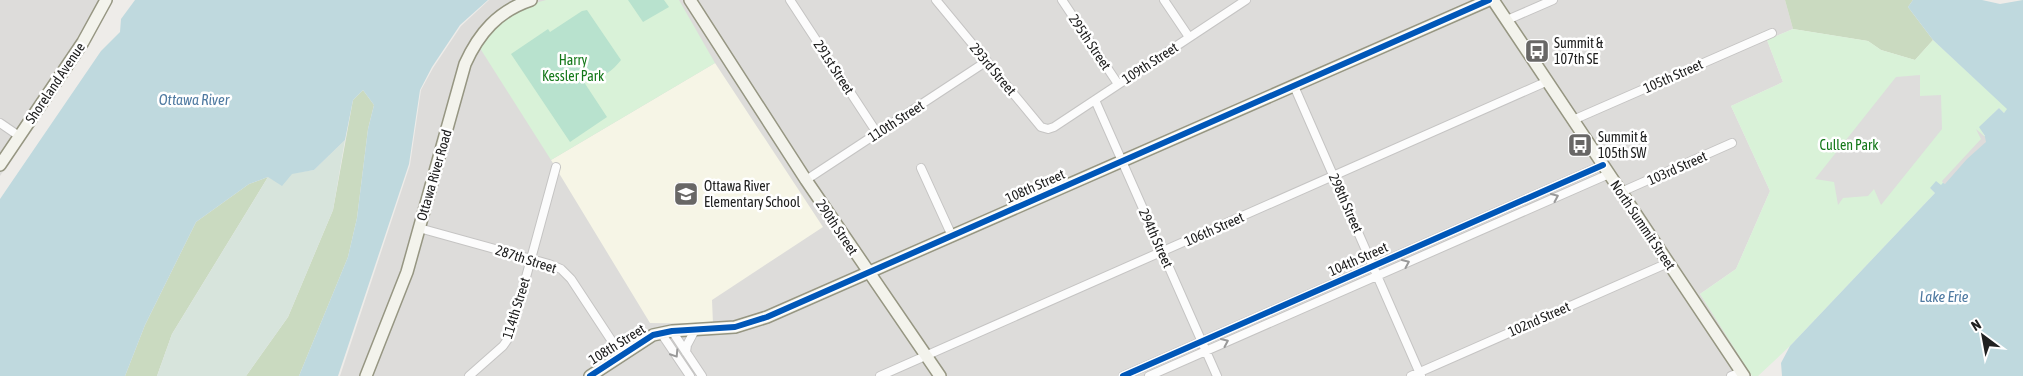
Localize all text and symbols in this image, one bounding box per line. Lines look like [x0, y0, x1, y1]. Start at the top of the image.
street label: 295th Street [1066, 11, 1114, 73]
place label: Summit & 107th SE [1554, 35, 1604, 67]
street label: 291st Street [811, 37, 857, 97]
bus stop icon: Summit & 107th SE [1524, 38, 1550, 64]
street label: 109th Street [1119, 39, 1181, 87]
street label: Shoreland Avenue [22, 40, 88, 126]
street label: 293rd Street [967, 40, 1019, 98]
park label: Harry Kessler Park [542, 52, 604, 84]
street label: 105th Street [1641, 56, 1705, 96]
water label: Ottawa River [159, 91, 230, 108]
street label: 110th Street [865, 97, 927, 145]
street label: Ottawa River Road [413, 127, 455, 223]
place label: Summit & 105th SW [1598, 129, 1648, 161]
bus stop icon: Summit & 105th SW [1567, 132, 1593, 158]
park label: Cullen Park [1820, 137, 1878, 153]
street label: 103rd Street [1645, 148, 1709, 188]
street label: 108th Street [1003, 166, 1067, 206]
street label: 298th Street [1326, 171, 1366, 235]
street label: North Summit Street [1607, 177, 1679, 273]
place label: Ottawa River Elementary School [704, 178, 800, 210]
school or university icon: Ottawa River Elementary School [673, 181, 699, 207]
one-way arrow [1550, 193, 1559, 204]
street label: 290th Street [813, 196, 861, 258]
street label: 294th Street [1136, 206, 1176, 270]
street label: 106th Street [1182, 209, 1246, 249]
street label: 104th Street [1326, 239, 1390, 279]
street label: 287th Street [493, 242, 559, 276]
one-way arrow [1401, 258, 1410, 269]
street label: 114th Street [499, 275, 533, 341]
water label: Lake Erie [1919, 288, 1969, 305]
street label: 102nd Street [1506, 298, 1572, 340]
north arrow [1958, 311, 2008, 361]
text: N [1968, 316, 1984, 334]
street label: 108th Street [586, 320, 648, 368]
one-way arrow [1220, 338, 1229, 349]
one-way arrow [669, 349, 679, 358]

